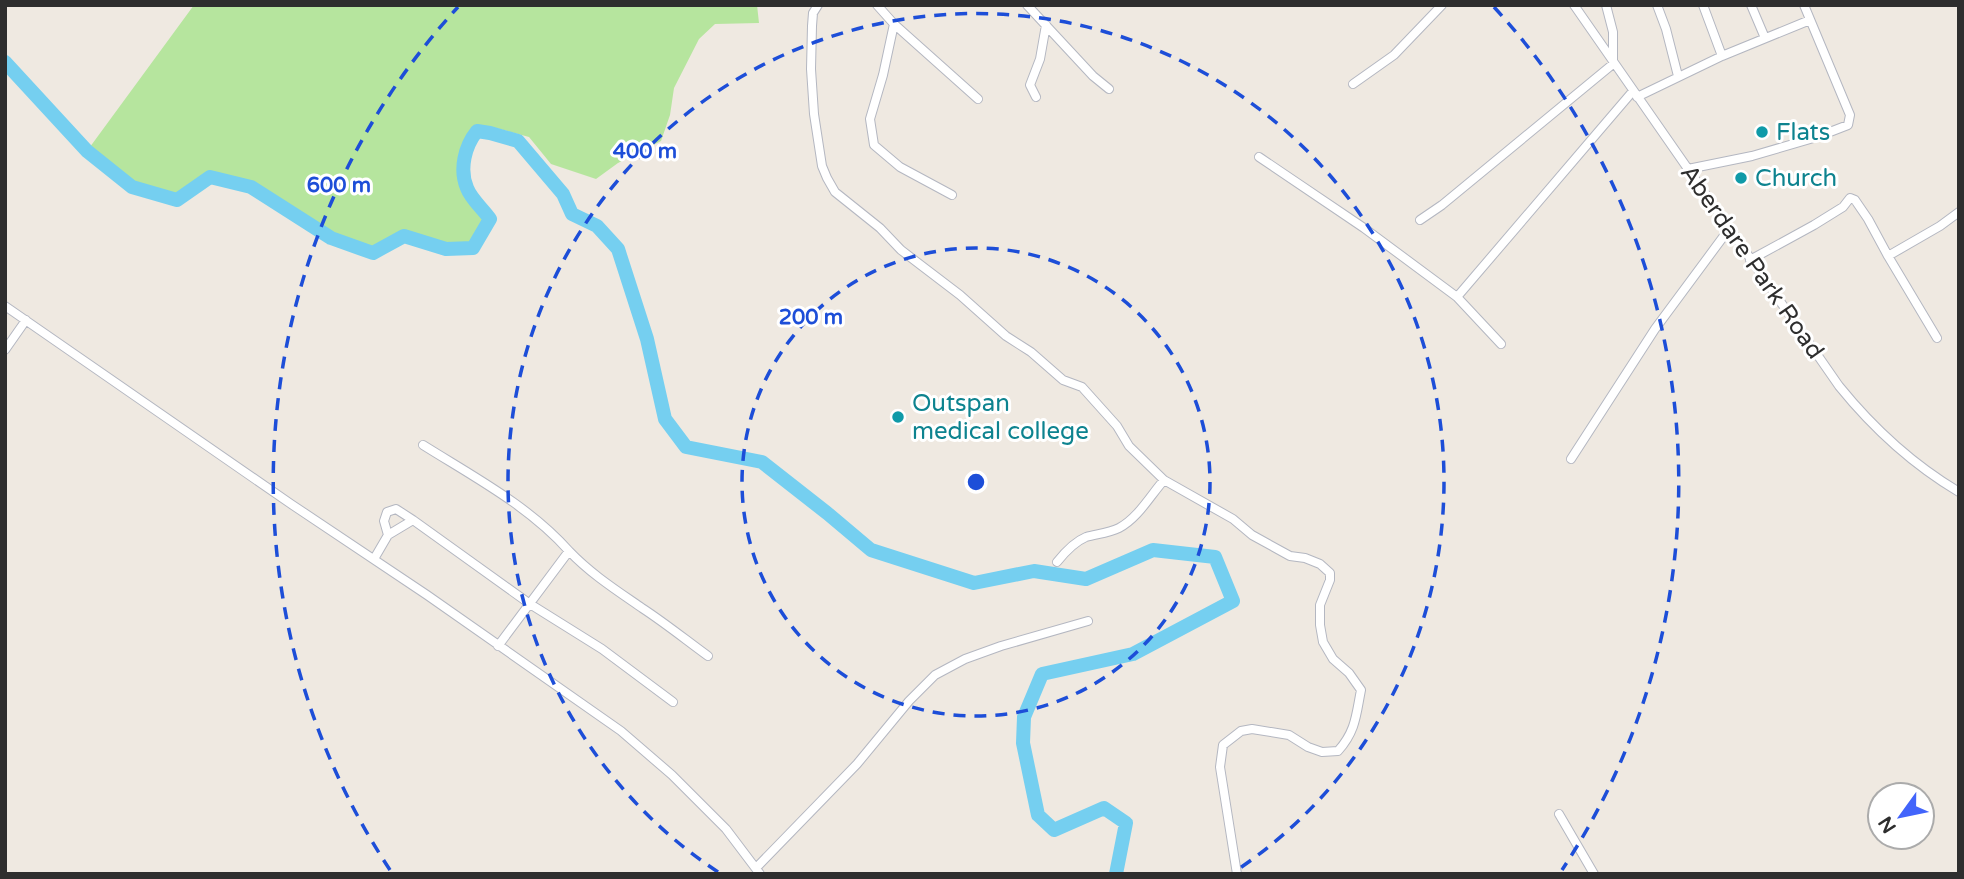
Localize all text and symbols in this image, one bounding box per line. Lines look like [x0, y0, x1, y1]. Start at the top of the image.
place label: Flats [1776, 118, 1830, 147]
marker: Flats [1754, 124, 1770, 140]
text: 400 m [613, 139, 677, 164]
street label: Aberdare Park Road [1674, 159, 1830, 365]
place label: Church [1755, 164, 1837, 193]
marker: Church [1733, 170, 1749, 186]
text: 600 m [307, 173, 371, 198]
text: 200 m [779, 305, 843, 330]
place label: Outspan medical college [912, 389, 1089, 446]
marker: Outspan medical college [890, 409, 906, 425]
centre of rings [964, 470, 988, 494]
north arrow [1866, 781, 1936, 851]
text: N [1874, 812, 1901, 837]

